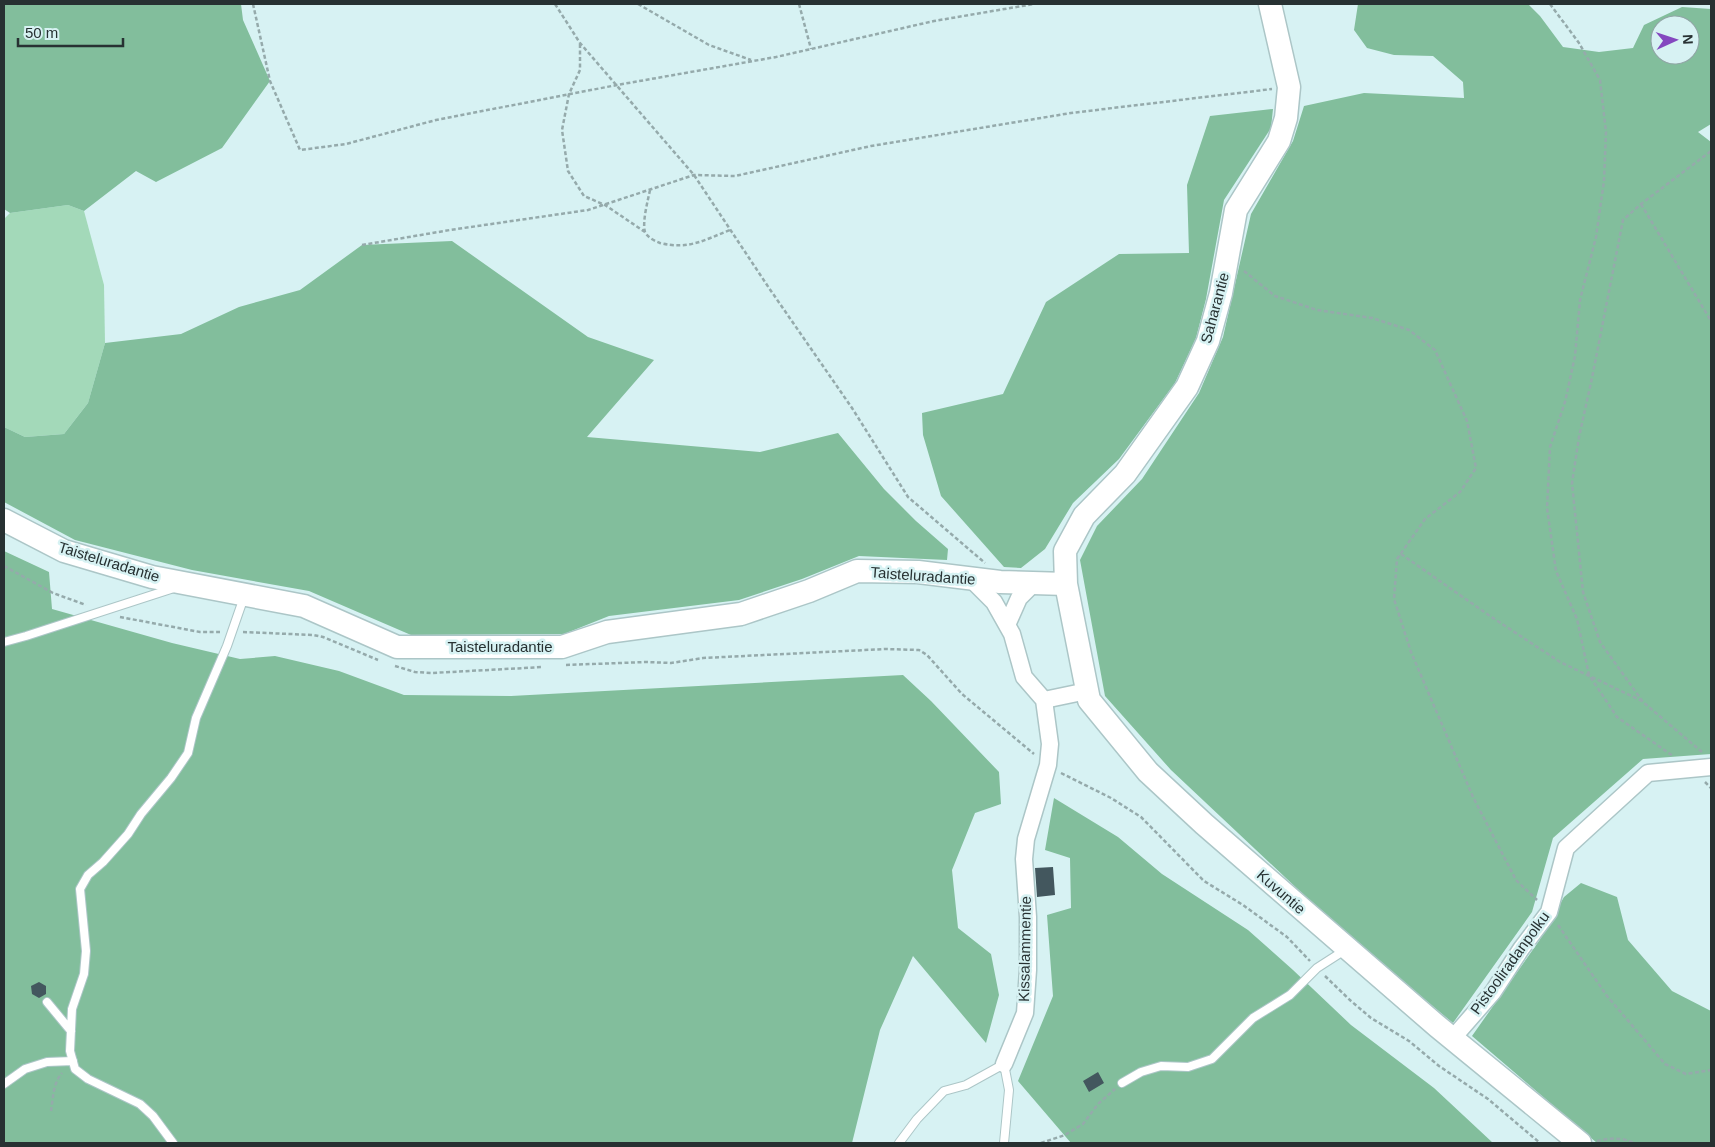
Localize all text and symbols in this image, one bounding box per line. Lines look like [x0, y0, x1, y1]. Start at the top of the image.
scale bar [18, 15, 122, 47]
north arrow [1650, 15, 1700, 65]
text: 50 m [25, 24, 58, 41]
text: N [1680, 34, 1696, 45]
street label: Saharantie [1197, 271, 1232, 345]
street label: Taisteluradantie [56, 538, 162, 585]
street label: Taisteluradantie [870, 563, 976, 588]
street label: Taisteluradantie [447, 638, 553, 655]
street label: Kuvuntie [1254, 866, 1309, 917]
street label: Kissalammentie [1015, 896, 1034, 1002]
street label: Pistooliradanpolku [1467, 908, 1552, 1017]

